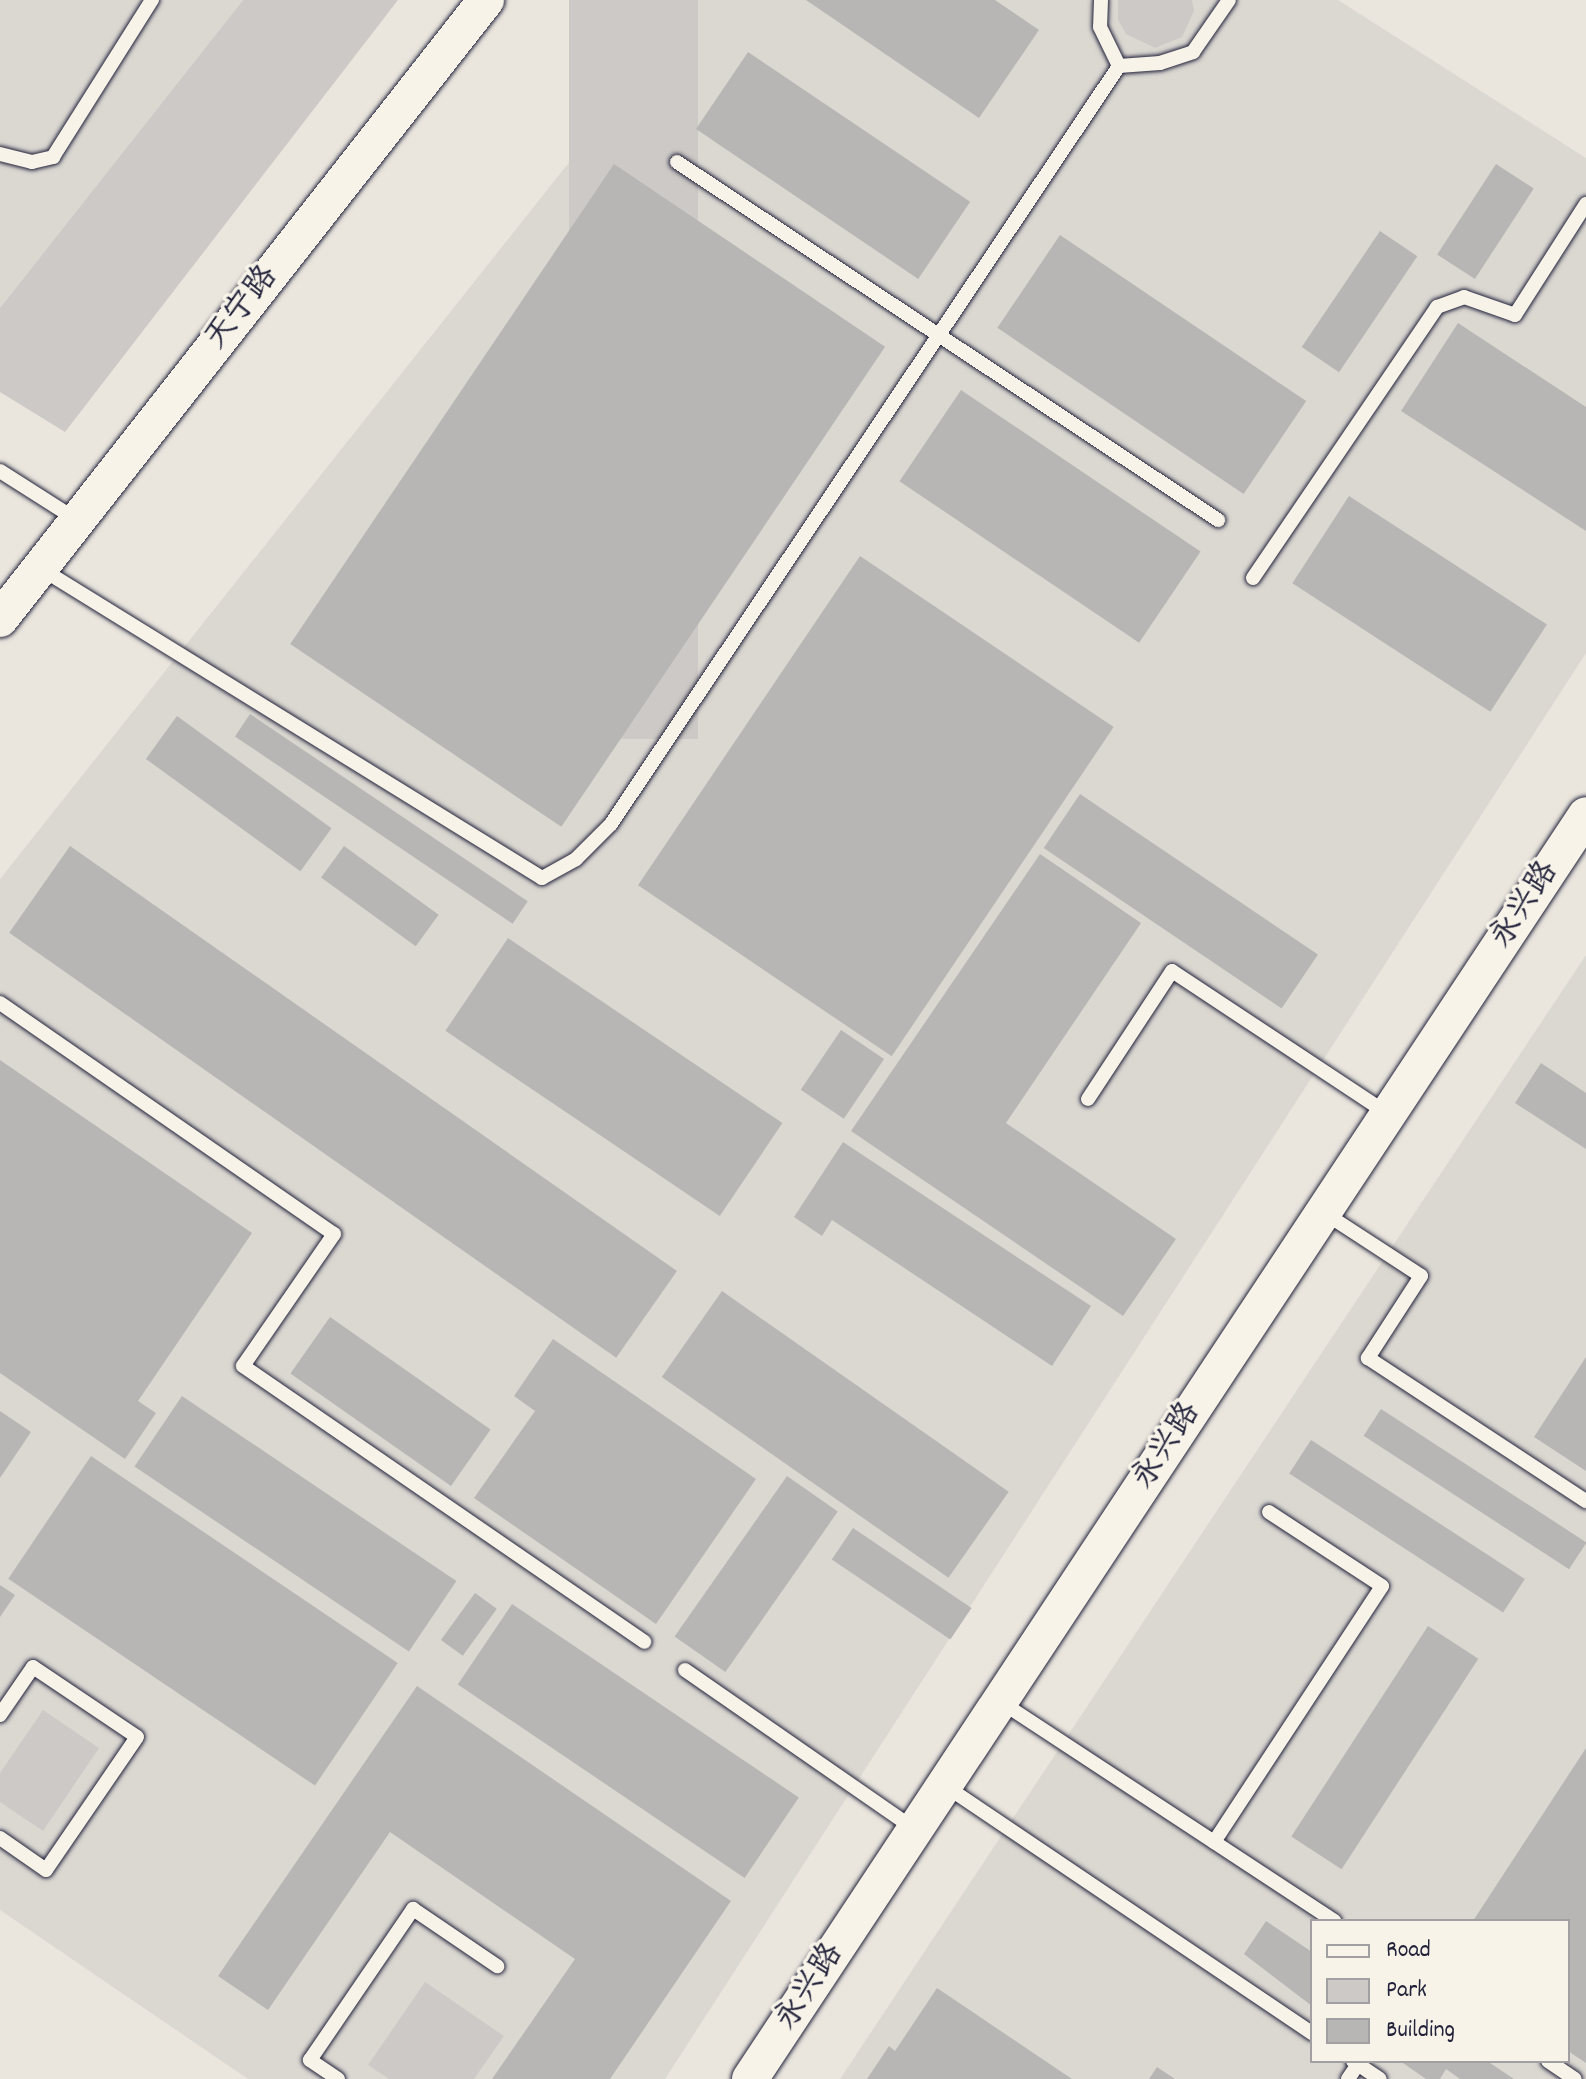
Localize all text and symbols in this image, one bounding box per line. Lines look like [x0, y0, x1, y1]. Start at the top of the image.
street label: 天宁路 [198, 259, 288, 359]
street label: 永兴路 [1484, 855, 1568, 957]
street label: 永兴路 [1126, 1396, 1210, 1498]
legend [1310, 1919, 1570, 2063]
text: Road [1386, 1934, 1431, 1968]
street label: 永兴路 [769, 1937, 853, 2039]
text: Park [1386, 1974, 1427, 2008]
text: Building [1386, 2014, 1455, 2048]

